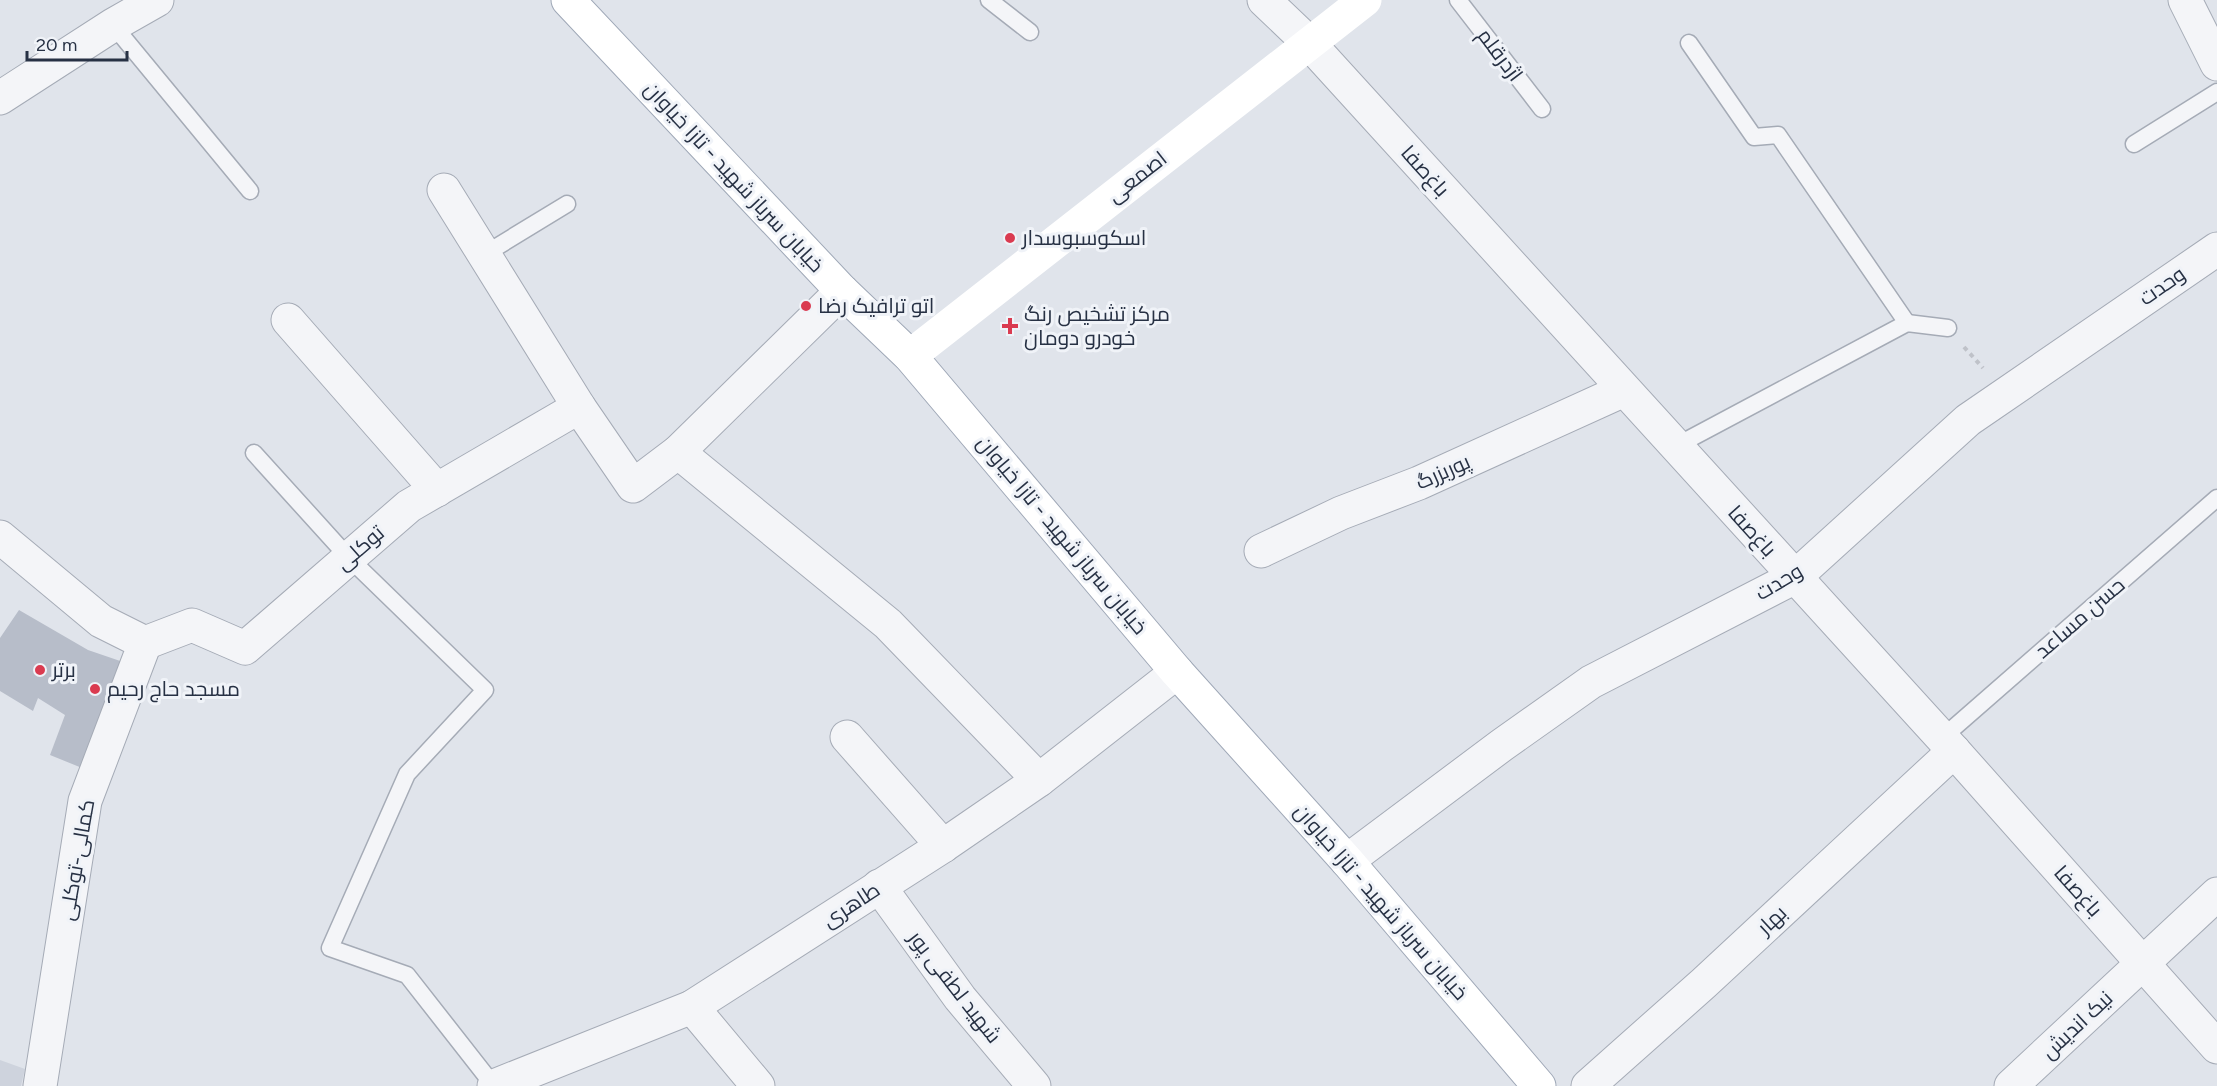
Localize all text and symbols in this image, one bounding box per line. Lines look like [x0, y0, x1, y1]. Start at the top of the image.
street label: اژدرقلم [1471, 23, 1528, 87]
scale bar [27, 24, 128, 62]
text: 20 m [36, 34, 77, 56]
street label: خیابان سرباز شهید - تازا خیاوان [639, 76, 829, 278]
street label: باغ‌صفا [1394, 140, 1455, 203]
street label: اصمعی [1102, 146, 1172, 208]
place label: اسکوسبوسدار [1021, 225, 1146, 250]
marker: اسکوسبوسدار [1003, 231, 1017, 245]
street label: وحدت [2134, 261, 2190, 310]
place label: اتو ترافیک رضا [818, 293, 934, 318]
marker: اتو ترافیک رضا [799, 299, 813, 313]
place label: مرکز تشخیص رنگ خودرو دومان [1024, 301, 1170, 351]
marker: مرکز تشخیص رنگ خودرو دومان [1001, 317, 1019, 335]
street label: خیابان سرباز شهید - تازا خیاوان [971, 430, 1153, 640]
street label: پوربزرگ [1412, 448, 1475, 496]
street label: باغ‌صفا [1721, 500, 1782, 563]
street label: توکلی [330, 520, 390, 576]
street label: وحدت [1750, 558, 1807, 605]
street label: حسن مساعد [2030, 572, 2130, 664]
place label: برتر [51, 657, 76, 682]
marker: برتر [33, 663, 47, 677]
place label: مسجد حاج رحیم [107, 676, 240, 703]
marker: مسجد حاج رحیم [88, 682, 102, 696]
street label: کمالی-توکلی [54, 797, 100, 923]
street label: خیابان سرباز شهید - تازا خیاوان [1289, 798, 1473, 1006]
street label: باغ‌صفا [2047, 860, 2108, 923]
street label: طاهری [817, 877, 885, 933]
street label: بهار [1751, 900, 1792, 941]
street label: شهید لطفی پور [902, 925, 1007, 1049]
street label: نیک اندیش [2036, 985, 2118, 1065]

